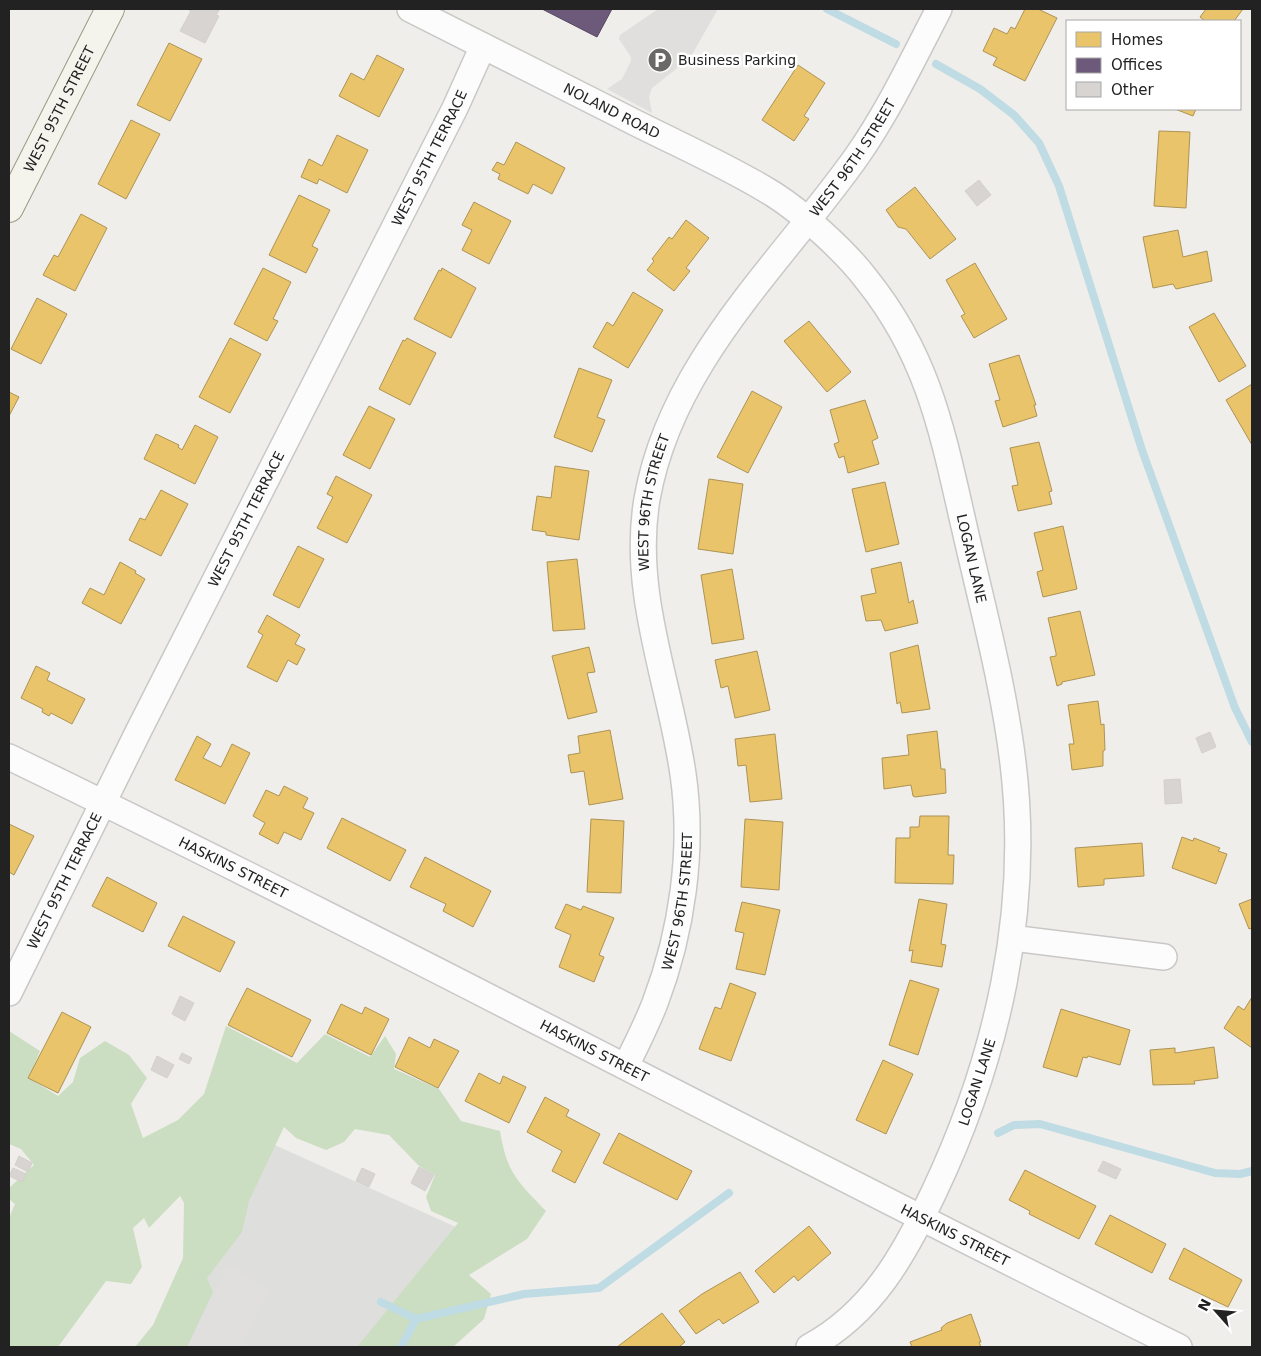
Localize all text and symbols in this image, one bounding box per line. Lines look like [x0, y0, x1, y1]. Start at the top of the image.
legend [1066, 20, 1241, 110]
text: Homes [1111, 31, 1163, 49]
street label: WEST 95TH STREET [21, 43, 98, 175]
parking icon: Business Parking [647, 47, 673, 73]
place label: Business Parking [678, 52, 796, 68]
text: Offices [1111, 56, 1163, 74]
street label: NOLAND ROAD [561, 80, 663, 142]
text: Other [1111, 81, 1154, 99]
street label: WEST 95TH TERRACE [388, 87, 470, 229]
street label: WEST 96TH STREET [806, 96, 899, 220]
street label: WEST 96TH STREET [635, 431, 673, 571]
street label: WEST 95TH TERRACE [205, 448, 287, 590]
street label: LOGAN LANE [953, 512, 990, 604]
street label: WEST 95TH TERRACE [24, 810, 105, 952]
street label: WEST 96TH STREET [659, 832, 695, 972]
street label: HASKINS STREET [176, 834, 291, 902]
street label: HASKINS STREET [537, 1016, 652, 1085]
street label: LOGAN LANE [955, 1036, 999, 1128]
street label: HASKINS STREET [898, 1201, 1012, 1269]
north arrow [1191, 1286, 1241, 1336]
text: N [1195, 1296, 1214, 1314]

